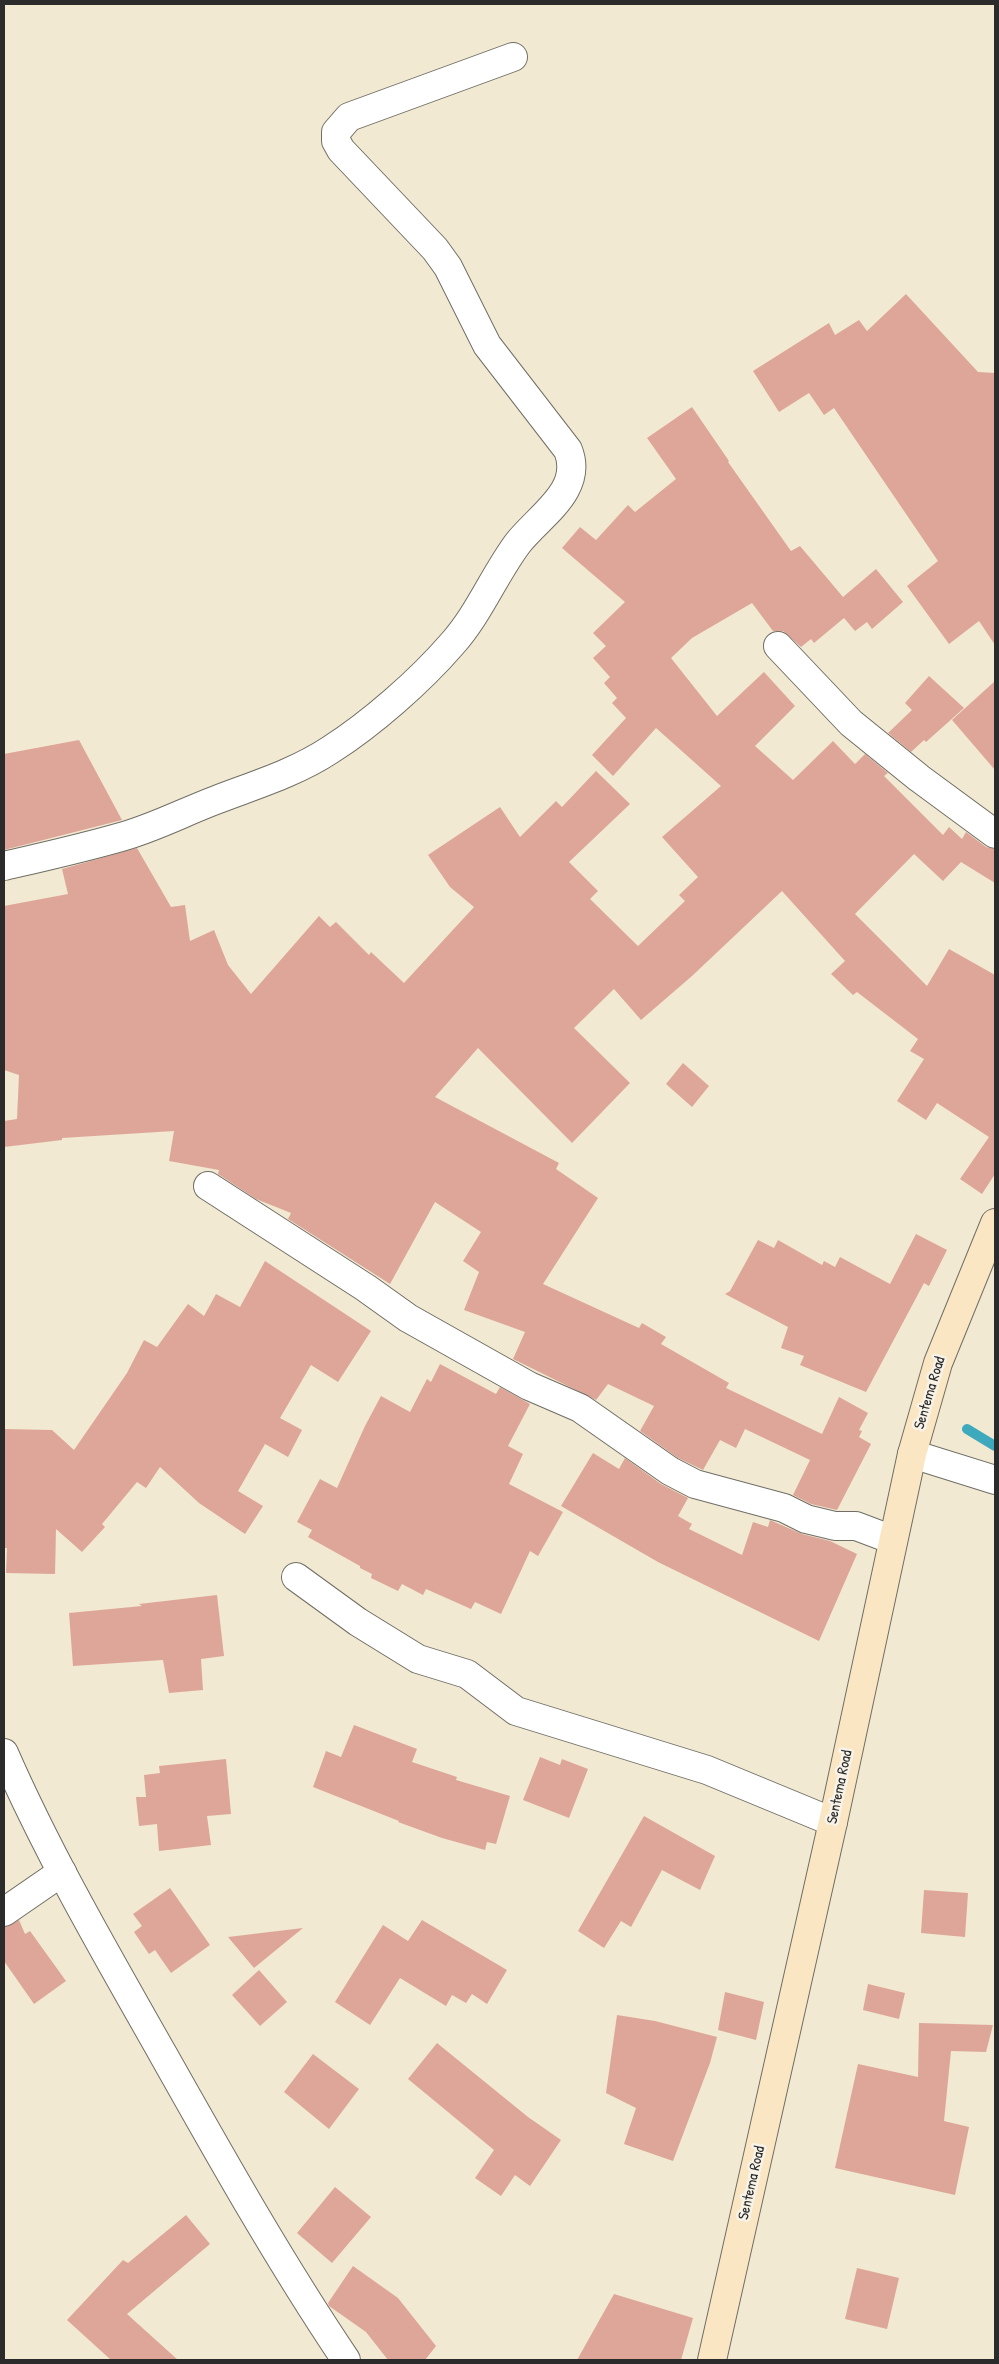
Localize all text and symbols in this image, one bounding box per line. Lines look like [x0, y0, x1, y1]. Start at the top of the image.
street label: Sentema Road [910, 1355, 950, 1431]
street label: Sentema Road [823, 1749, 857, 1825]
street label: Sentema Road [735, 2144, 769, 2222]

